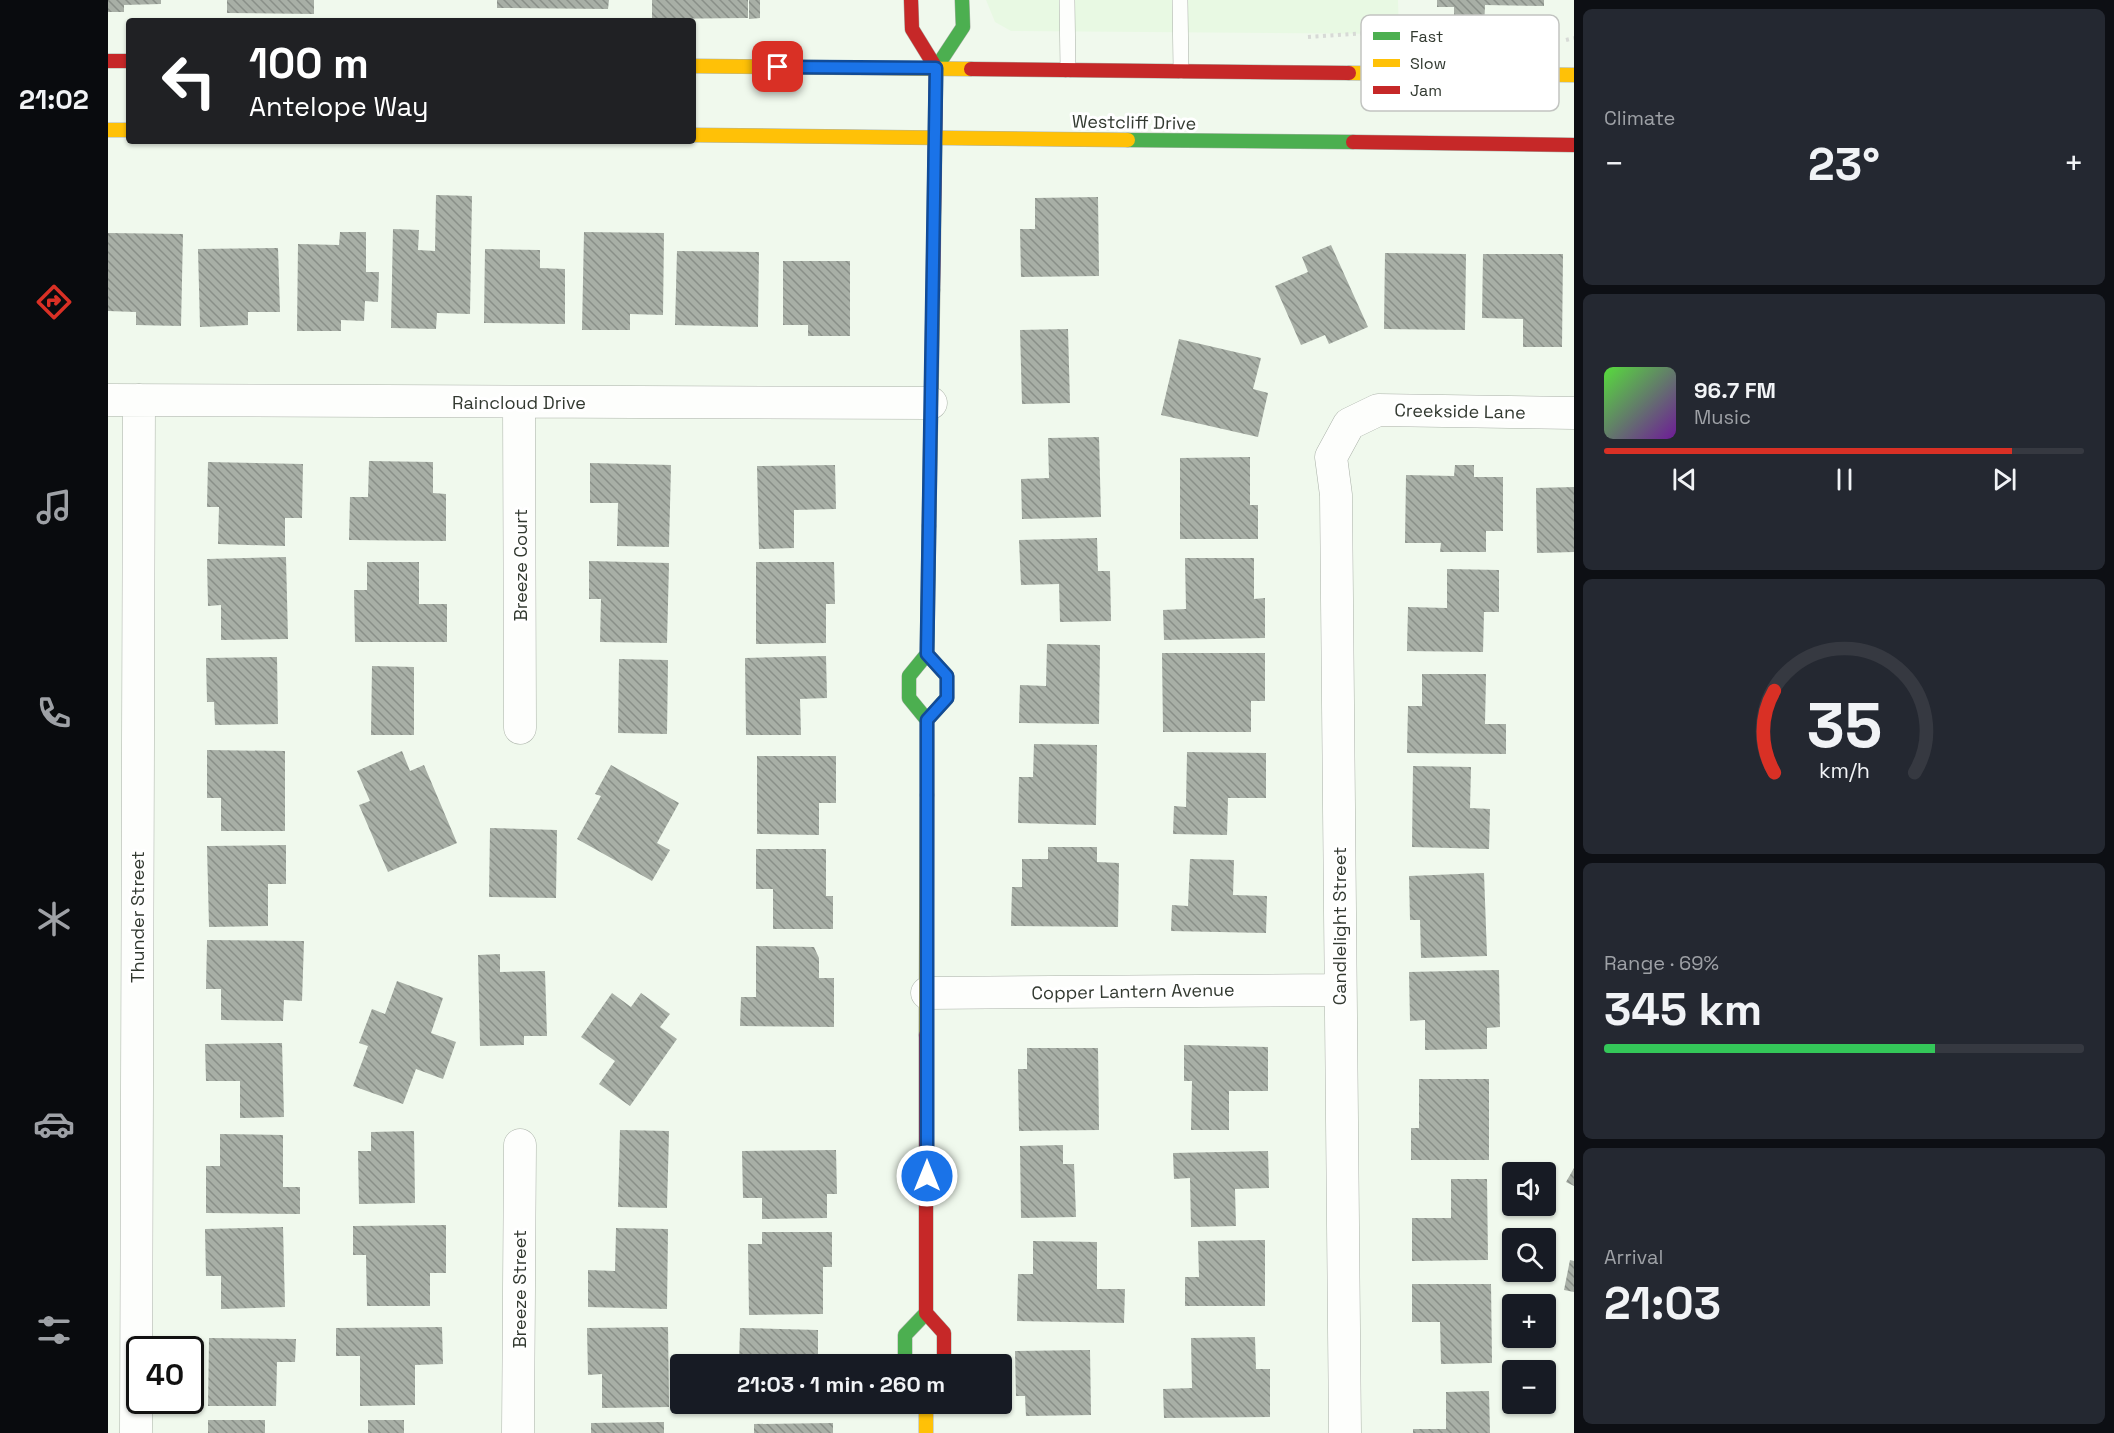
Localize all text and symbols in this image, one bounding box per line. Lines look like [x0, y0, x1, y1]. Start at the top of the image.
legend [1361, 15, 1559, 111]
text: Fast [1410, 26, 1443, 47]
text: 100 m [249, 37, 369, 90]
pin [752, 41, 803, 92]
icon: left [150, 42, 228, 120]
icon: arrive [761, 50, 794, 83]
text: Slow [1410, 53, 1446, 74]
text: Jam [1410, 80, 1442, 101]
text: 21:02 [19, 82, 89, 117]
text: Antelope Way [249, 89, 429, 124]
text: Climate [1604, 105, 1675, 131]
street label: Westcliff Drive [1072, 109, 1196, 135]
text: 23° [1808, 136, 1880, 193]
text: − [1604, 143, 1624, 185]
text: + [2064, 143, 2084, 185]
icon: directions [33, 281, 75, 323]
text: 96.7 FM [1694, 376, 1776, 404]
street label: Raincloud Drive [452, 391, 586, 414]
street label: Creekside Lane [1394, 398, 1526, 424]
text: Music [1694, 404, 1751, 430]
icon: previous [1668, 463, 1701, 496]
icon: pause [1828, 463, 1861, 496]
icon: next [1988, 463, 2021, 496]
icon: music [33, 486, 75, 528]
street label: Breeze Court [509, 509, 532, 621]
text: 35 [1806, 687, 1882, 766]
icon: phone [33, 692, 75, 734]
text: km/h [1818, 758, 1870, 785]
street label: Candlelight Street [1328, 847, 1351, 1005]
street label: Thunder Street [126, 851, 149, 983]
icon: climate [33, 898, 75, 940]
text: Range · 69% [1604, 950, 1719, 976]
street label: Copper Lantern Avenue [1031, 978, 1235, 1004]
text: 345 km [1604, 981, 1762, 1038]
icon: car [33, 1103, 75, 1145]
position arrow [895, 1144, 959, 1208]
map controls [1502, 1162, 1556, 1414]
button: sound [1502, 1162, 1556, 1216]
button: search [1502, 1228, 1556, 1282]
street label: Breeze Street [508, 1230, 531, 1348]
text: Arrival [1604, 1244, 1663, 1270]
text: 21:03 [1604, 1275, 1721, 1332]
button: + [1502, 1294, 1556, 1348]
icon: filters [33, 1309, 75, 1351]
speed limit sign: 40 [126, 1336, 204, 1414]
button: − [1502, 1360, 1556, 1414]
text: 21:03 · 1 min · 260 m [737, 1370, 945, 1398]

